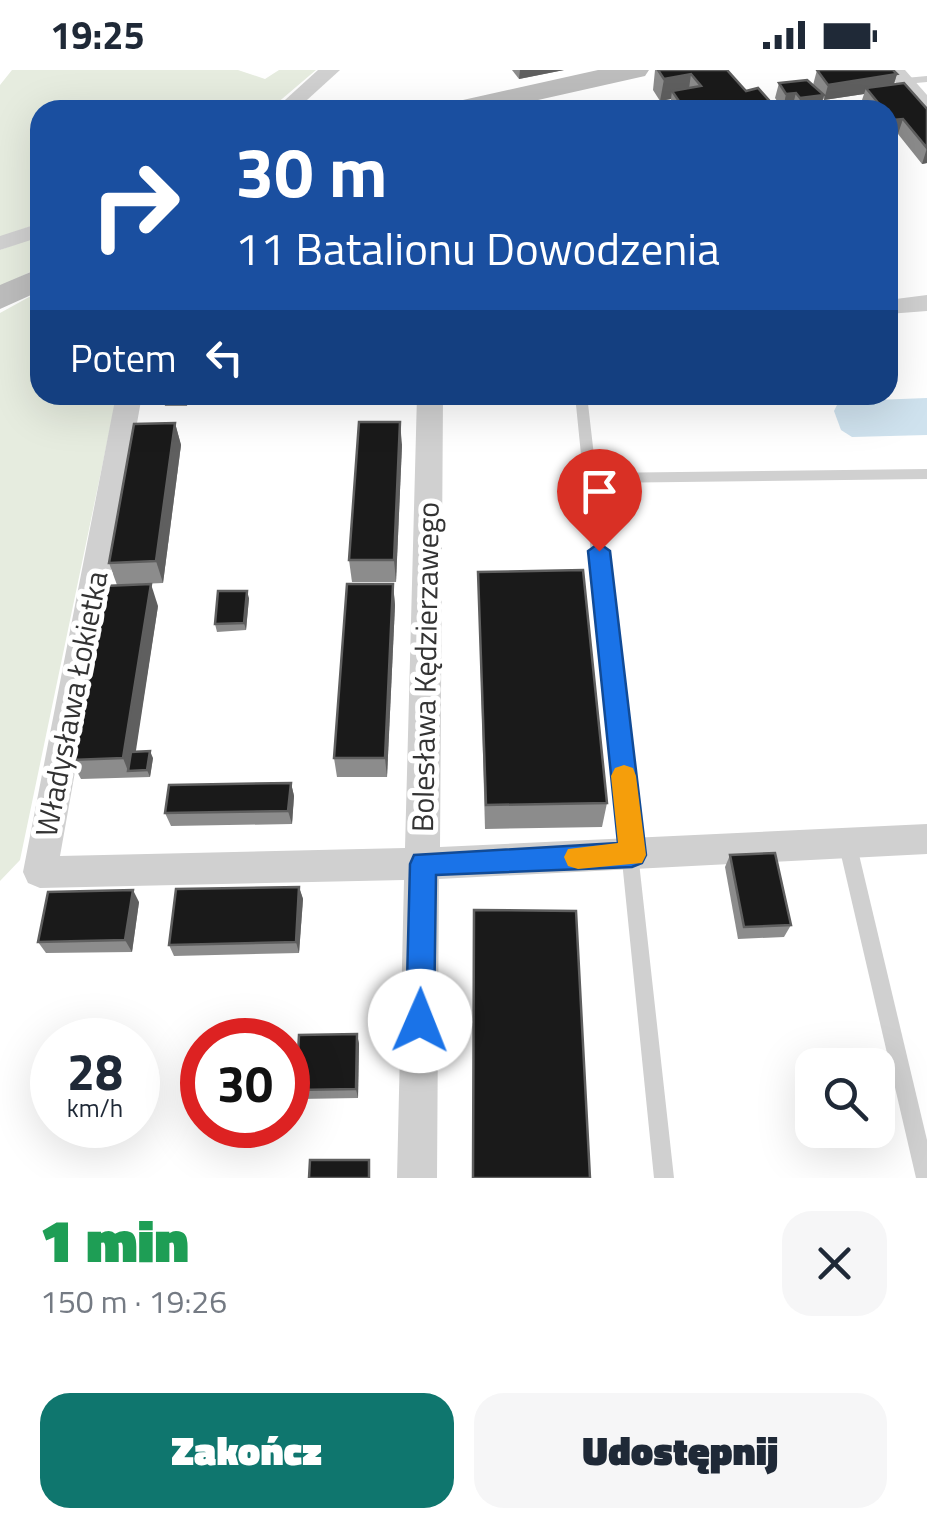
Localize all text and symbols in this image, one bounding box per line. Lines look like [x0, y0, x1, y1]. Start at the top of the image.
text: 19:25 [50, 6, 145, 64]
text: 30 m [235, 118, 388, 224]
icon: right [70, 140, 200, 270]
text: 11 Batalionu Dowodzenia [235, 214, 720, 282]
text: Potem [70, 329, 177, 387]
icon: left [197, 330, 252, 385]
pin [557, 449, 642, 552]
icon: arrive [572, 464, 627, 519]
street label: Bolesława Kędzierzawego [399, 501, 451, 832]
street label: Władysława Łokietka [23, 567, 119, 841]
position arrow [368, 969, 472, 1073]
speed limit sign: 30 [180, 1018, 310, 1148]
text: 28 [67, 1033, 123, 1109]
map controls [795, 1048, 895, 1148]
button: search [795, 1048, 895, 1148]
text: km/h [67, 1089, 123, 1127]
text: 1 min [40, 1194, 189, 1285]
button: close [782, 1211, 887, 1316]
text: 150 m · 19:26 [40, 1277, 227, 1325]
button: Zakończ [40, 1393, 454, 1508]
button: Udostępnij [474, 1393, 887, 1508]

